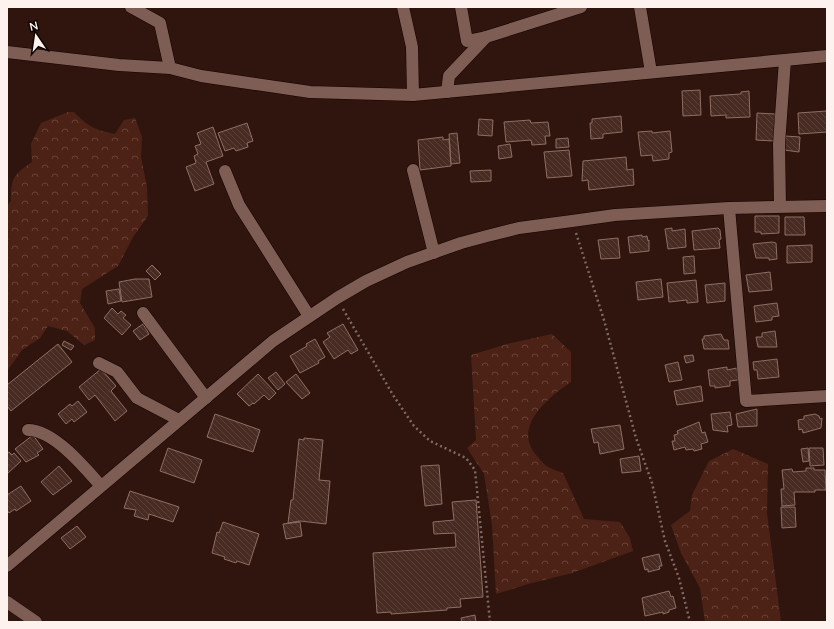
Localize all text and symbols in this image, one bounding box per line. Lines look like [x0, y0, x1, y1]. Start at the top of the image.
north arrow [16, 16, 56, 56]
text: N [28, 18, 39, 33]

